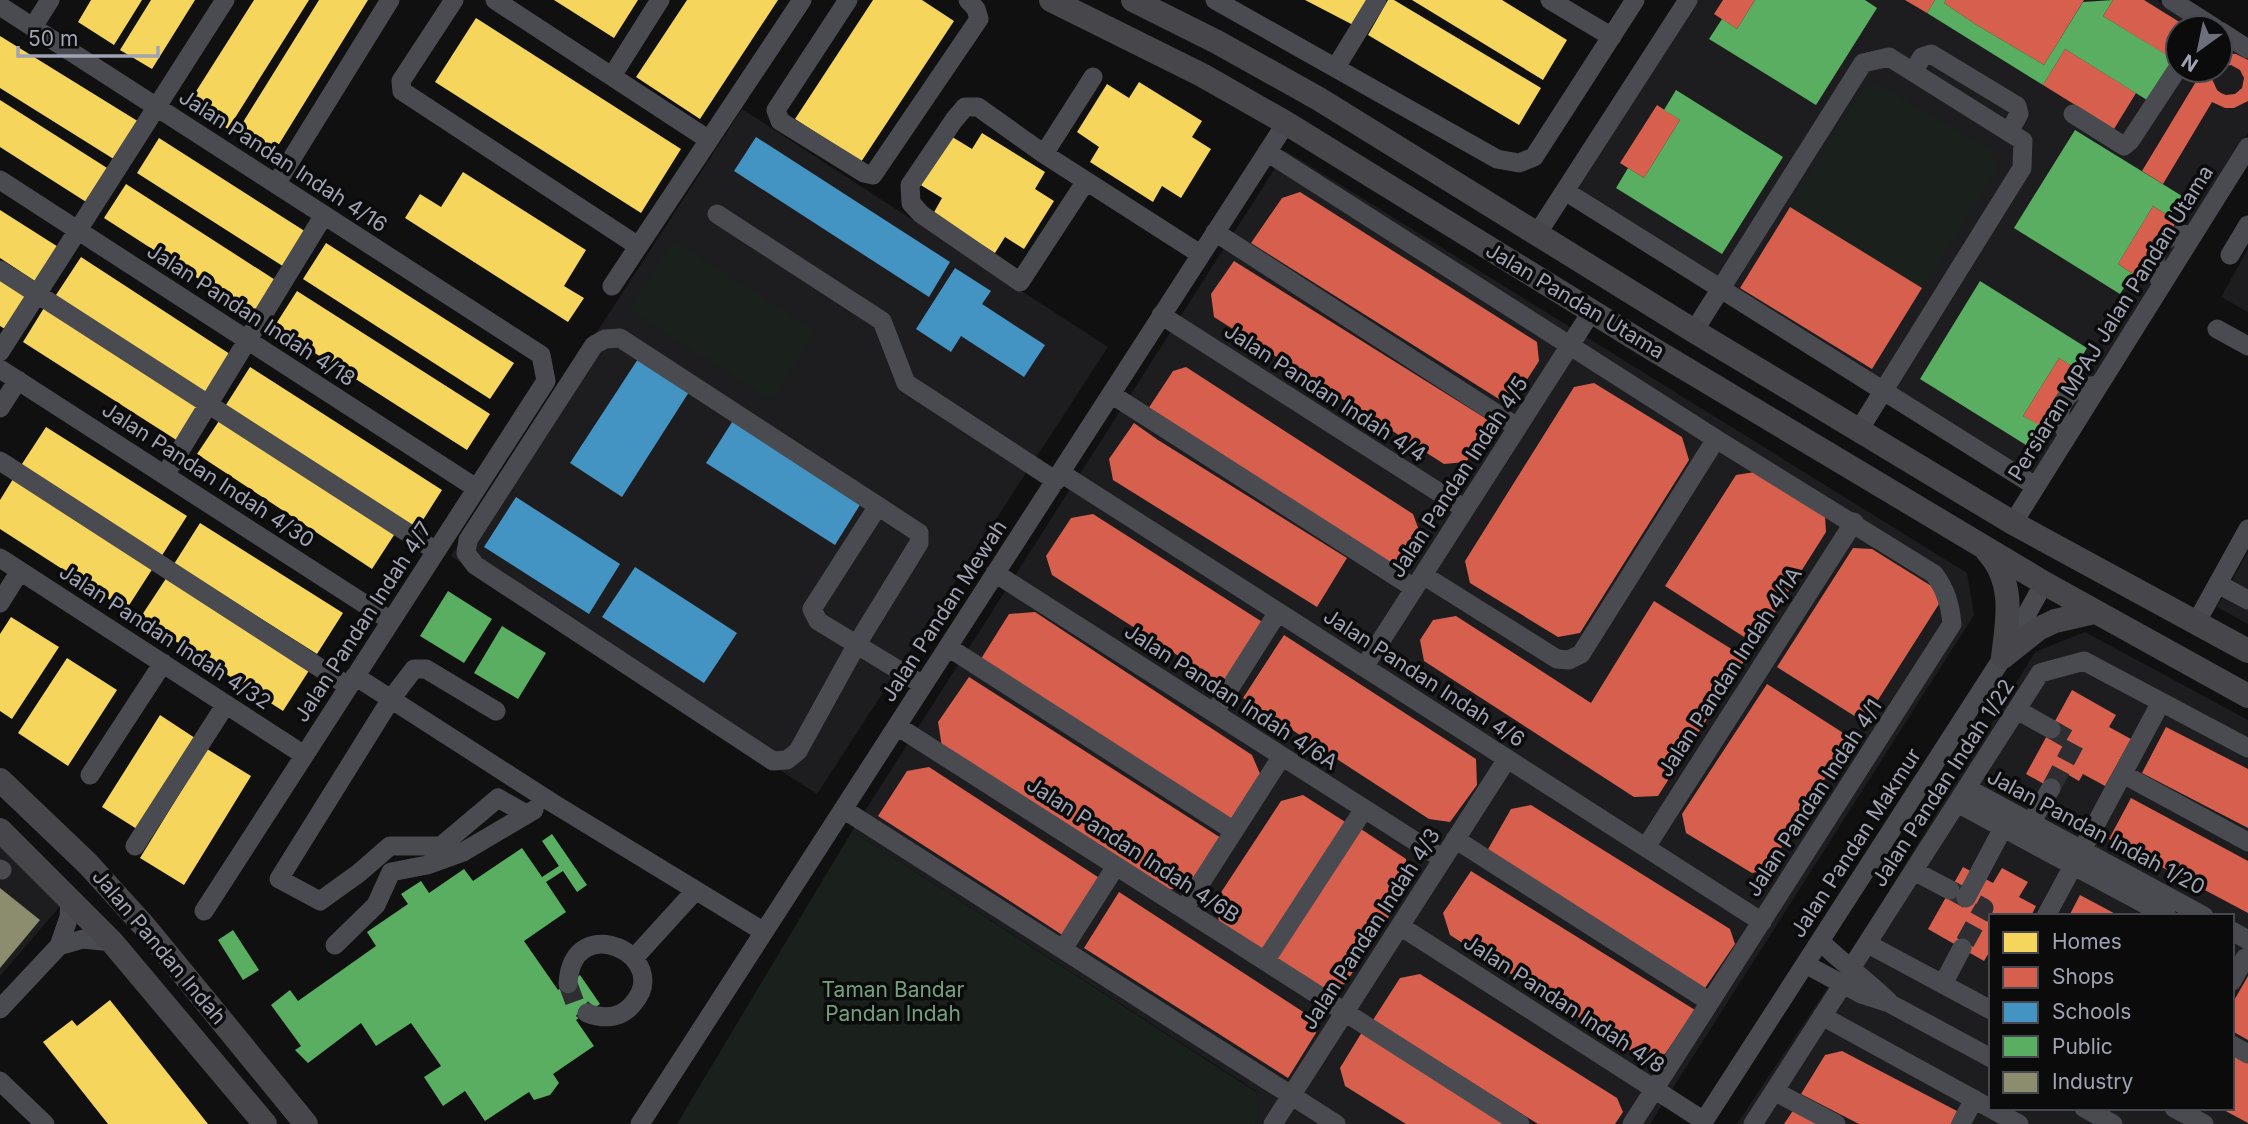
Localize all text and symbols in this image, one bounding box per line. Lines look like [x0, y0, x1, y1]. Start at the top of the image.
scale bar [18, 14, 158, 58]
north arrow [2164, 14, 2234, 84]
text: 50 m [28, 26, 78, 51]
text: N [2178, 49, 2202, 76]
street label: Jalan Pandan Indah 4/16 [174, 84, 392, 237]
street label: Persiaran MPAJ Jalan Pandan Utama [2003, 161, 2218, 485]
street label: Jalan Pandan Utama [1481, 237, 1669, 364]
street label: Jalan Pandan Indah 4/18 [142, 238, 360, 391]
street label: Jalan Pandan Indah 4/4 [1220, 318, 1431, 467]
street label: Jalan Pandan Indah 4/5 [1384, 372, 1533, 582]
street label: Jalan Pandan Indah 4/30 [98, 397, 319, 553]
street label: Jalan Pandan Mewah [875, 515, 1012, 706]
street label: Jalan Pandan Indah 4/7 [288, 517, 437, 726]
street label: Jalan Pandan Indah 4/32 [55, 559, 276, 714]
street label: Jalan Pandan Indah 4/1A [1652, 562, 1807, 781]
street label: Jalan Pandan Indah 4/6 [1319, 603, 1530, 752]
street label: Jalan Pandan Indah 4/6A [1120, 618, 1343, 775]
street label: Jalan Pandan Indah 1/22 [1866, 674, 2019, 891]
street label: Jalan Pandan Indah 4/1 [1740, 694, 1887, 901]
street label: Jalan Pandan Makmur [1785, 743, 1926, 942]
street label: Jalan Pandan Indah 1/20 [1983, 764, 2209, 900]
street label: Jalan Pandan Indah 4/6B [1022, 771, 1244, 928]
street label: Jalan Pandan Indah 4/3 [1296, 824, 1445, 1034]
street label: Jalan Pandan Indah [87, 864, 232, 1029]
legend [1989, 914, 2234, 1110]
street label: Jalan Pandan Indah 4/8 [1459, 929, 1669, 1078]
text: Homes [2052, 929, 2122, 954]
text: Shops [2052, 964, 2114, 989]
park label: Taman Bandar Pandan Indah [822, 977, 964, 1026]
text: Schools [2052, 999, 2131, 1024]
text: Public [2052, 1034, 2113, 1059]
text: Industry [2052, 1069, 2134, 1094]

